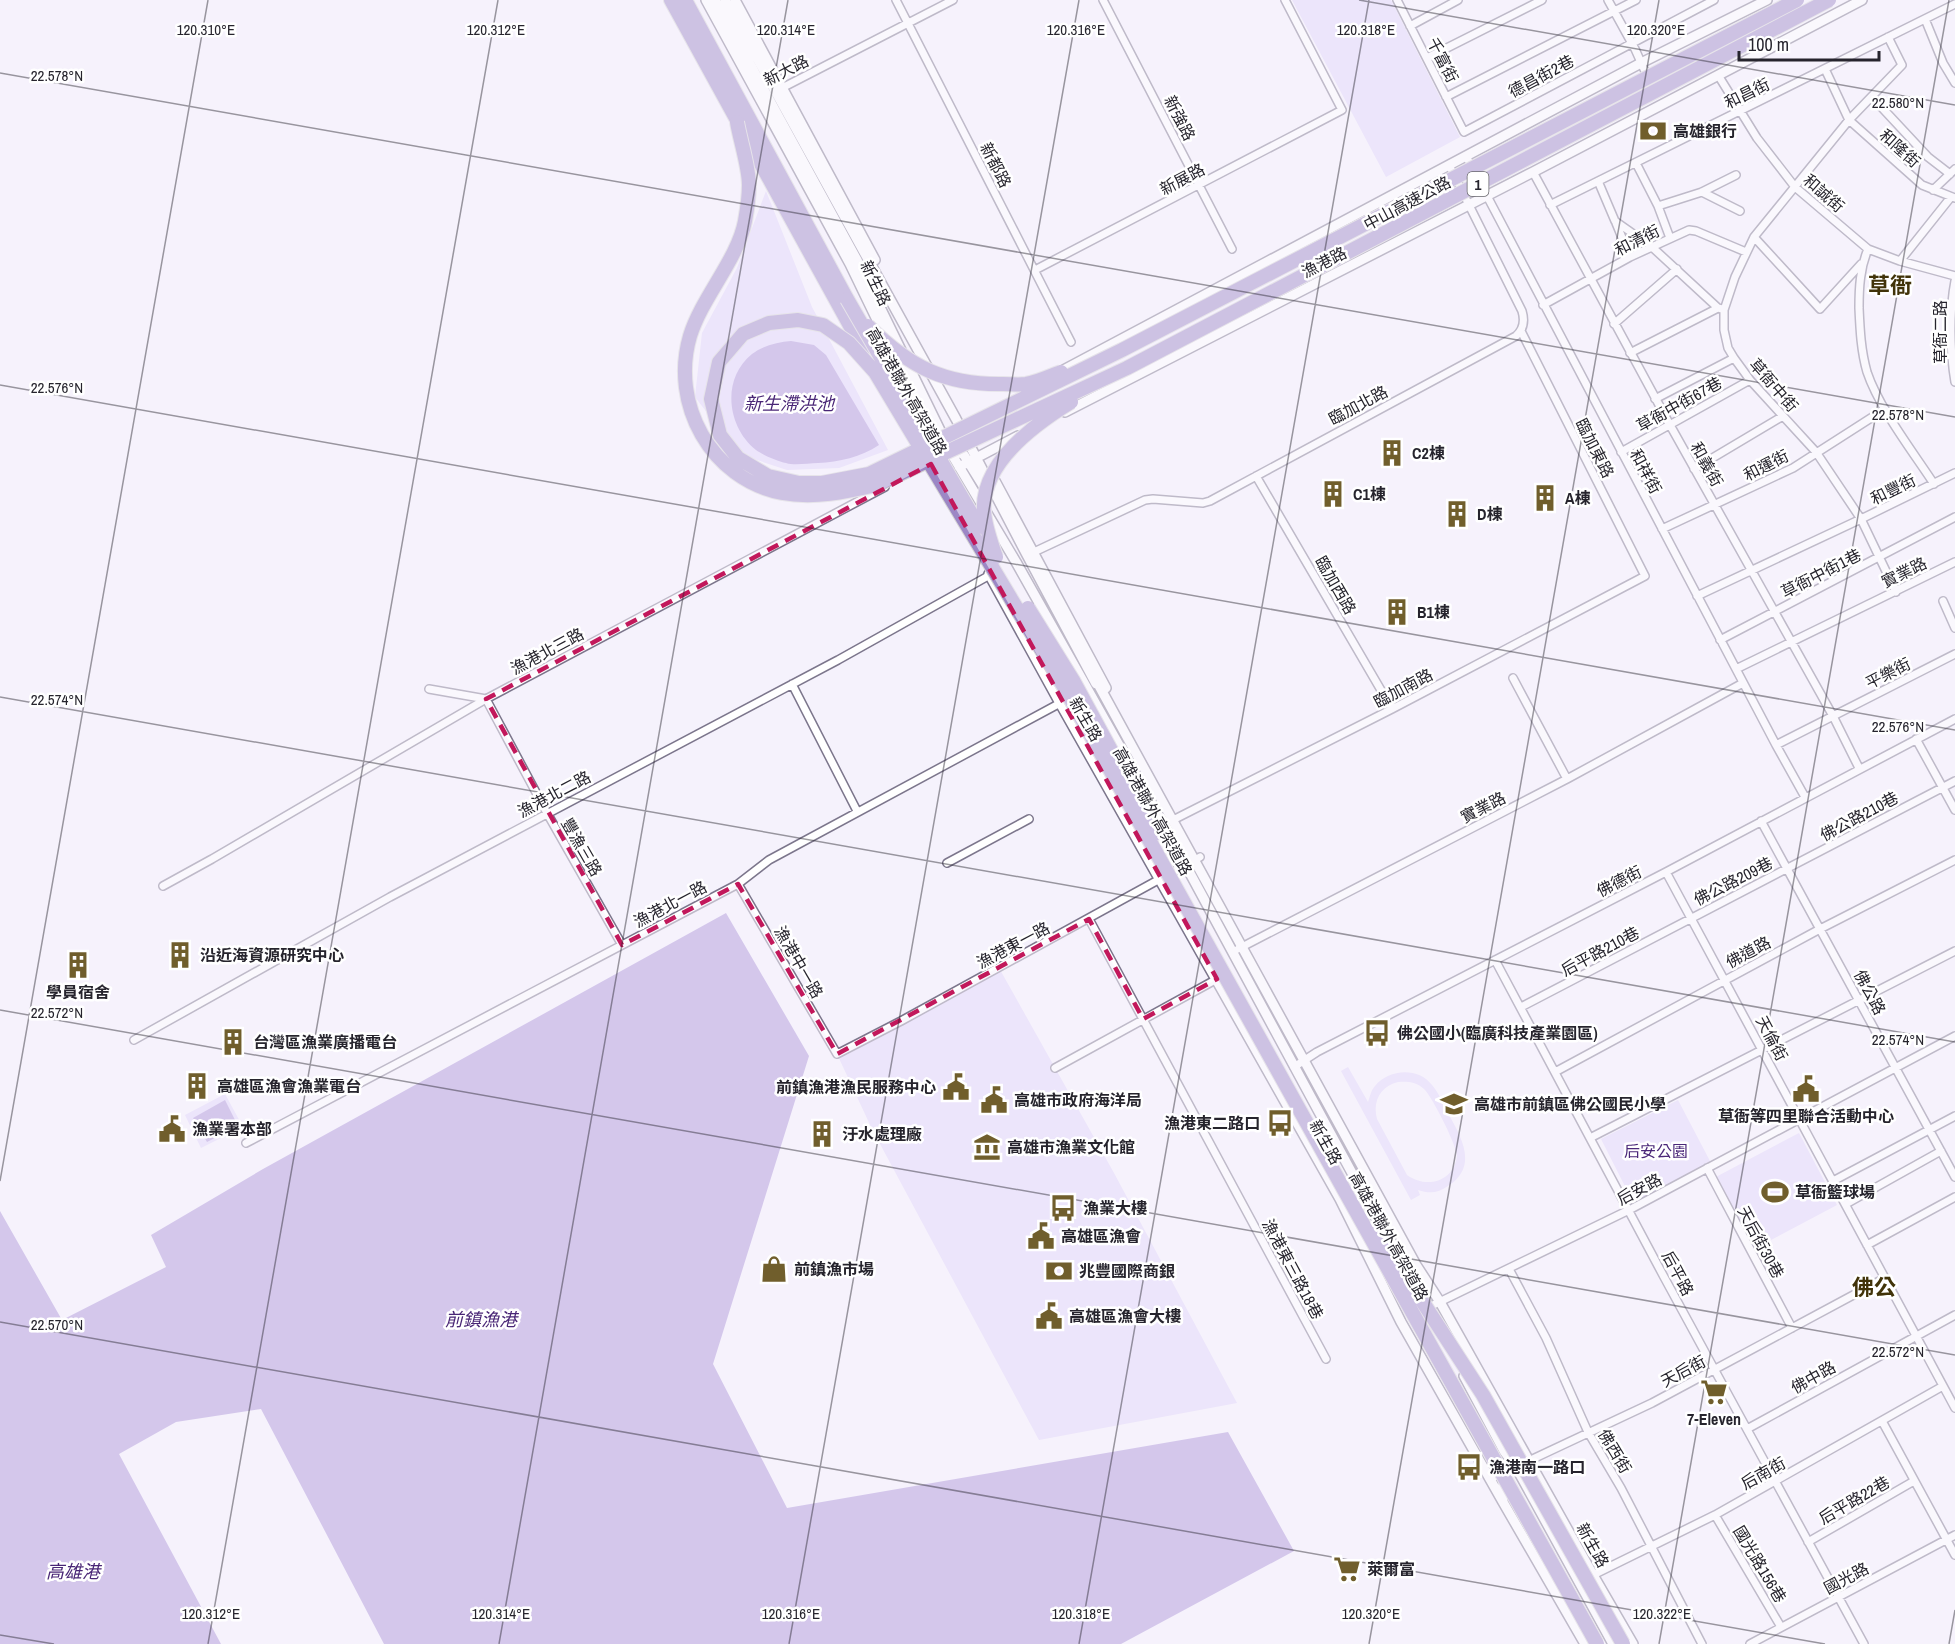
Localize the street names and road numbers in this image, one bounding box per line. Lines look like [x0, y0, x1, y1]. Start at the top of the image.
street label: 千富街 [1422, 34, 1464, 86]
street label: 新大路 [760, 49, 812, 91]
street label: 德昌街2巷 [1504, 50, 1578, 102]
street label: 和昌街 [1721, 73, 1773, 113]
street label: 新強路 [1159, 92, 1201, 144]
street label: 和隆街 [1875, 124, 1925, 172]
street label: 新都路 [975, 139, 1017, 191]
street label: 新展路 [1156, 158, 1208, 200]
street label: 和誠街 [1799, 169, 1849, 217]
street label: 中山高速公路 [1359, 171, 1455, 235]
road number: 1 [1468, 172, 1488, 196]
street label: 和清街 [1611, 219, 1663, 261]
street label: 漁港路 [1298, 241, 1350, 283]
street label: 新生路 [856, 257, 896, 309]
street label: 草衙二路 [1929, 300, 1951, 364]
street label: 高雄港聯外高架道路 [861, 323, 953, 459]
street label: 草衙中街 [1745, 354, 1803, 416]
street label: 草衙中街67巷 [1632, 371, 1726, 437]
street label: 臨加北路 [1325, 380, 1391, 430]
street label: 臨加東路 [1571, 414, 1619, 482]
street label: 和義街 [1686, 438, 1728, 490]
street label: 和運街 [1740, 444, 1792, 486]
street label: 和祥街 [1625, 445, 1667, 497]
street label: 和豐街 [1867, 469, 1919, 509]
street label: 草衙中街1巷 [1777, 543, 1865, 603]
street label: 臨加西路 [1310, 552, 1362, 618]
street label: 實業路 [1878, 552, 1930, 592]
street label: 漁港北三路 [507, 623, 587, 679]
street label: 平樂街 [1862, 652, 1914, 694]
street label: 臨加南路 [1370, 663, 1436, 713]
street label: 新生路 [1064, 693, 1108, 745]
street label: 高雄港聯外高架道路 [1108, 743, 1198, 879]
street label: 漁港北二路 [514, 766, 594, 822]
street label: 實業路 [1457, 786, 1509, 828]
street label: 佛公路210巷 [1816, 786, 1902, 846]
street label: 豐漁三路 [556, 814, 608, 880]
street label: 佛公路209巷 [1690, 852, 1776, 910]
street label: 佛德街 [1593, 860, 1645, 902]
street label: 漁港北一路 [630, 876, 710, 932]
street label: 漁港東一路 [973, 917, 1053, 973]
street label: 后平路210巷 [1557, 921, 1643, 981]
street label: 漁港中一路 [769, 922, 829, 1002]
street label: 佛道路 [1722, 931, 1774, 973]
street label: 佛公路 [1849, 966, 1891, 1018]
street label: 天倫街 [1751, 1012, 1793, 1064]
street label: 新生路 [1305, 1116, 1347, 1168]
street label: 高雄港聯外高架道路 [1344, 1168, 1434, 1304]
street label: 后安路 [1613, 1168, 1665, 1210]
street label: 天后街30巷 [1733, 1202, 1789, 1282]
street label: 漁港東三路18巷 [1257, 1215, 1329, 1323]
street label: 后平路 [1657, 1247, 1699, 1299]
street label: 天后街 [1657, 1350, 1709, 1392]
street label: 佛中路 [1787, 1356, 1839, 1398]
street label: 佛西街 [1593, 1425, 1637, 1477]
street label: 后南街 [1737, 1452, 1789, 1494]
street label: 后平路22巷 [1814, 1471, 1894, 1529]
street label: 新生路 [1572, 1519, 1614, 1571]
street label: 國光路156巷 [1728, 1522, 1792, 1606]
street label: 國光路 [1820, 1557, 1872, 1599]

